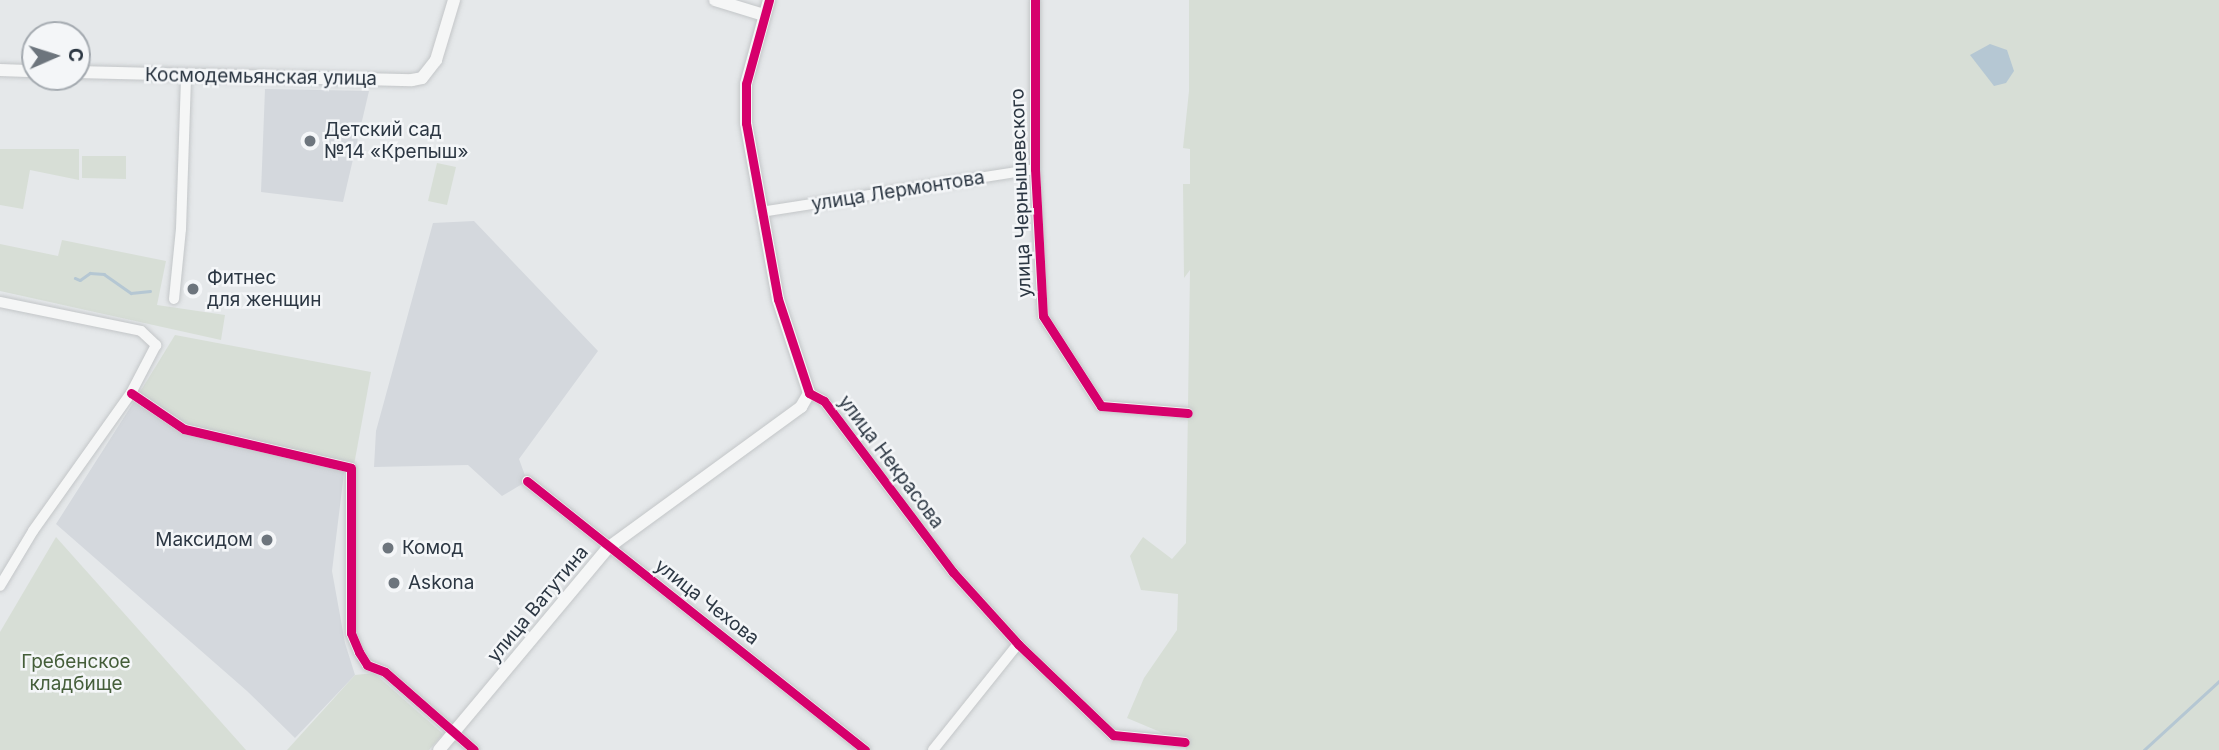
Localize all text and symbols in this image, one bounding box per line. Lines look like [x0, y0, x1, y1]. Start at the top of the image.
north arrow [21, 21, 91, 91]
text: С [64, 47, 87, 63]
street label: Космодемьянская улица [145, 64, 377, 90]
street label: улица Чернышевского [1006, 88, 1036, 298]
place label: Детский сад №14 «Крепыш» [324, 119, 468, 163]
marker: Детский сад №14 «Крепыш» [302, 133, 318, 149]
street label: улица Лермонтова [810, 166, 986, 216]
place label: Фитнес для женщин [207, 267, 321, 311]
marker: Фитнес для женщин [185, 281, 201, 297]
street label: улица Некрасова [833, 391, 949, 533]
place label: Максидом [155, 529, 253, 551]
marker: Максидом [259, 532, 275, 548]
place label: Комод [402, 537, 463, 559]
marker: Комод [380, 540, 396, 556]
street label: улица Ватутина [483, 541, 593, 667]
street label: улица Чехова [650, 554, 764, 650]
place label: Askona [408, 572, 474, 594]
marker: Askona [386, 575, 402, 591]
park label: Гребенское кладбище [21, 651, 131, 695]

